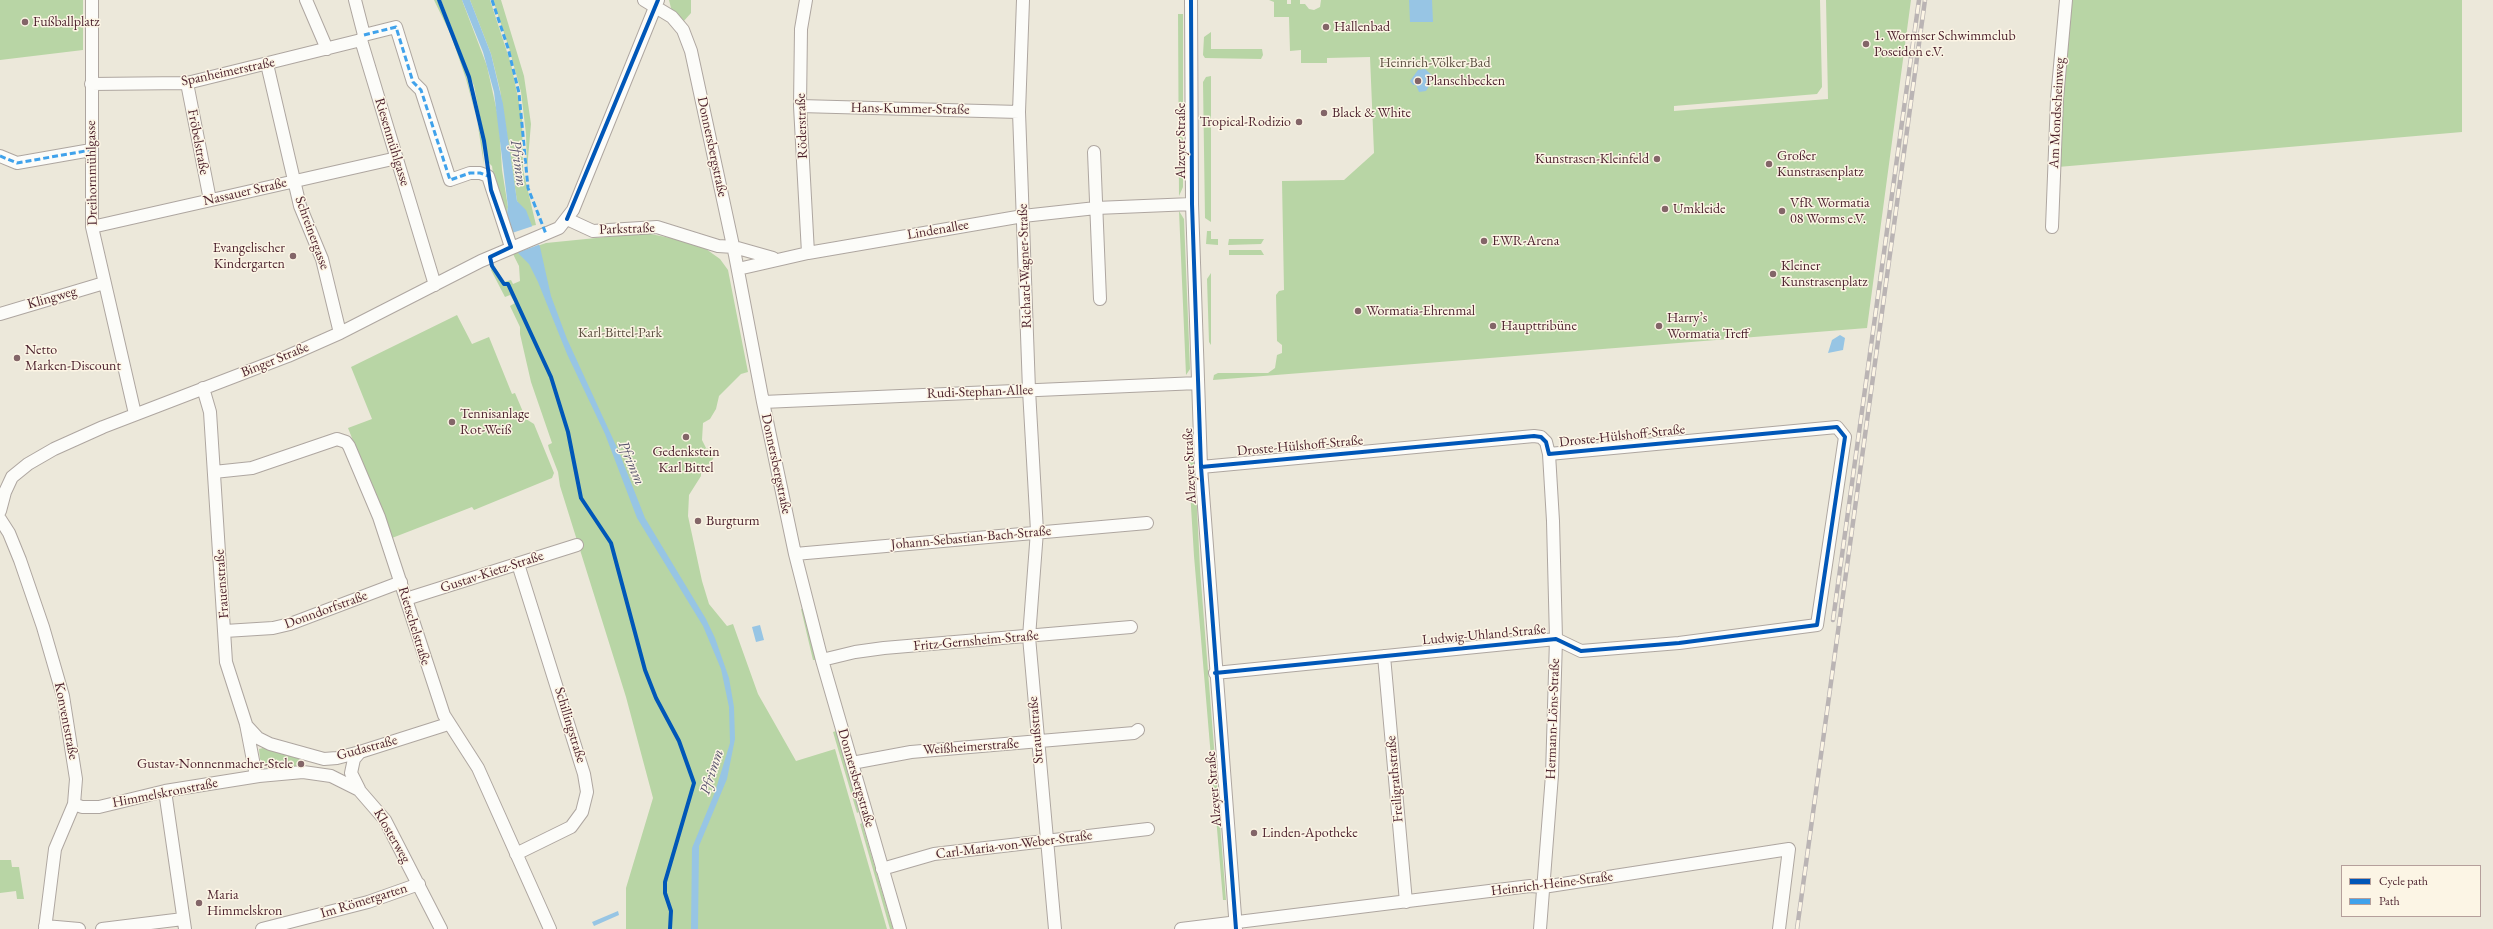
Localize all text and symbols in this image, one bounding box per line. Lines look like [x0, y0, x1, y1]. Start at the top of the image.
place label: Fußballplatz [33, 14, 100, 30]
marker: Fußballplatz [20, 17, 30, 27]
place label: Hallenbad [1334, 19, 1390, 35]
marker: Hallenbad [1321, 22, 1331, 32]
place label: 1. Wormser Schwimmclub Poseidon e.V. [1874, 28, 2016, 60]
marker: 1. Wormser Schwimmclub Poseidon e.V. [1861, 39, 1871, 49]
street label: Spanheimerstraße [180, 54, 276, 90]
park label: Heinrich-Völker-Bad [1379, 55, 1491, 71]
street label: Am Mondscheinweg [2046, 57, 2068, 169]
place label: Planschbecken [1426, 73, 1505, 89]
marker: Planschbecken [1413, 76, 1423, 86]
street label: Röderstraße [792, 93, 812, 159]
street label: Donnersbergstraße [693, 95, 731, 199]
street label: Riesenmühlgasse [371, 96, 413, 188]
street label: Hans-Kummer-Straße [850, 100, 970, 118]
street label: Alzeyer Straße [1173, 103, 1189, 179]
place label: Black & White [1332, 105, 1411, 121]
street label: Fröbelstraße [183, 108, 213, 176]
marker: Black & White [1319, 108, 1329, 118]
place label: Tropical-Rodizio [1199, 114, 1291, 130]
marker: Tropical-Rodizio [1294, 117, 1304, 127]
street label: Dreihornmühlgasse [83, 120, 101, 226]
water label: Pfrimm [506, 139, 530, 187]
place label: Großer Kunstrasenplatz [1777, 148, 1864, 180]
place label: Kunstrasen-Kleinfeld [1535, 151, 1649, 167]
marker: Kunstrasen-Kleinfeld [1652, 154, 1662, 164]
marker: Großer Kunstrasenplatz [1764, 159, 1774, 169]
street label: Nassauer Straße [202, 174, 288, 210]
street label: Schreinergasse [291, 194, 333, 272]
place label: VfR Wormatia 08 Worms e.V. [1790, 195, 1870, 228]
place label: Umkleide [1673, 201, 1726, 217]
street label: Richard-Wagner-Straße [1014, 203, 1036, 329]
marker: Umkleide [1660, 204, 1670, 214]
marker: VfR Wormatia 08 Worms e.V. [1777, 206, 1787, 216]
street label: Lindenallee [906, 216, 970, 244]
street label: Parkstraße [599, 220, 655, 238]
place label: EWR-Arena [1492, 233, 1559, 249]
marker: EWR-Arena [1479, 236, 1489, 246]
place label: Evangelischer Kindergarten [213, 240, 285, 272]
marker: Evangelischer Kindergarten [288, 251, 298, 261]
place label: Kleiner Kunstrasenplatz [1781, 258, 1868, 290]
marker: Kleiner Kunstrasenplatz [1768, 269, 1778, 279]
street label: Klingweg [25, 283, 79, 313]
place label: Wormatia-Ehrenmal [1366, 303, 1475, 319]
marker: Wormatia-Ehrenmal [1353, 306, 1363, 316]
place label: Harry’s Wormatia Treff [1667, 310, 1749, 342]
place label: Haupttribüne [1501, 318, 1577, 334]
marker: Haupttribüne [1488, 321, 1498, 331]
marker: Harry’s Wormatia Treff [1654, 321, 1664, 331]
park label: Karl-Bittel-Park [578, 325, 662, 341]
street label: Binger Straße [239, 339, 311, 381]
place label: Netto Marken-Discount [25, 342, 121, 374]
marker: Netto Marken-Discount [12, 353, 22, 363]
street label: Rudi-Stephan-Allee [927, 382, 1033, 402]
place label: Tennisanlage Rot-Weiß [460, 406, 530, 438]
street label: Donnersbergstraße [757, 412, 795, 516]
marker: Tennisanlage Rot-Weiß [447, 417, 457, 427]
street label: Droste-Hülshoff-Straße [1558, 421, 1686, 451]
street label: Alzeyer Straße [1180, 428, 1200, 504]
marker: Gedenkstein Karl Bittel [681, 432, 691, 442]
street label: Droste-Hülshoff-Straße [1236, 432, 1364, 460]
water label: Pfrimm [614, 438, 648, 488]
place label: Gedenkstein Karl Bittel [652, 444, 720, 476]
place label: Burgturm [706, 513, 760, 529]
marker: Burgturm [693, 516, 703, 526]
street label: Johann-Sebastian-Bach-Straße [890, 523, 1052, 553]
street label: Gustav-Kietz-Straße [438, 547, 546, 597]
street label: Frauenstraße [211, 549, 233, 619]
street label: Rietschelstraße [394, 585, 434, 667]
street label: Donndorfstraße [282, 587, 370, 633]
street label: Ludwig-Uhland-Straße [1421, 621, 1547, 649]
street label: Fritz-Gernsheim-Straße [913, 627, 1039, 655]
street label: Hermann-Löns-Straße [1542, 658, 1564, 780]
street label: Konventstraße [50, 681, 82, 761]
street label: Schillingstraße [551, 685, 589, 765]
street label: Straußstraße [1025, 696, 1047, 764]
street label: Donnersbergstraße [834, 727, 878, 829]
street label: Gudastraße [335, 732, 399, 764]
street label: Weißheimerstraße [922, 735, 1020, 759]
street label: Freiligrathstraße [1383, 735, 1407, 823]
water label: Pfrimm [696, 747, 728, 797]
street label: Alzeyer Straße [1202, 750, 1226, 828]
place label: Gustav-Nonnenmacher-Stele [137, 756, 293, 772]
marker: Gustav-Nonnenmacher-Stele [296, 759, 306, 769]
street label: Himmelskronstraße [111, 775, 219, 811]
street label: Klosterweg [370, 806, 414, 866]
place label: Linden-Apotheke [1262, 825, 1358, 841]
street label: Carl-Maria-von-Weber-Straße [935, 827, 1093, 863]
marker: Linden-Apotheke [1249, 828, 1259, 838]
legend [2341, 865, 2481, 917]
street label: Heinrich-Heine-Straße [1490, 868, 1614, 900]
text: Cycle path [2379, 873, 2428, 889]
street label: Im Römergarten [319, 880, 409, 922]
place label: Maria Himmelskron [207, 887, 282, 920]
text: Path [2379, 893, 2400, 909]
marker: Maria Himmelskron [194, 898, 204, 908]

